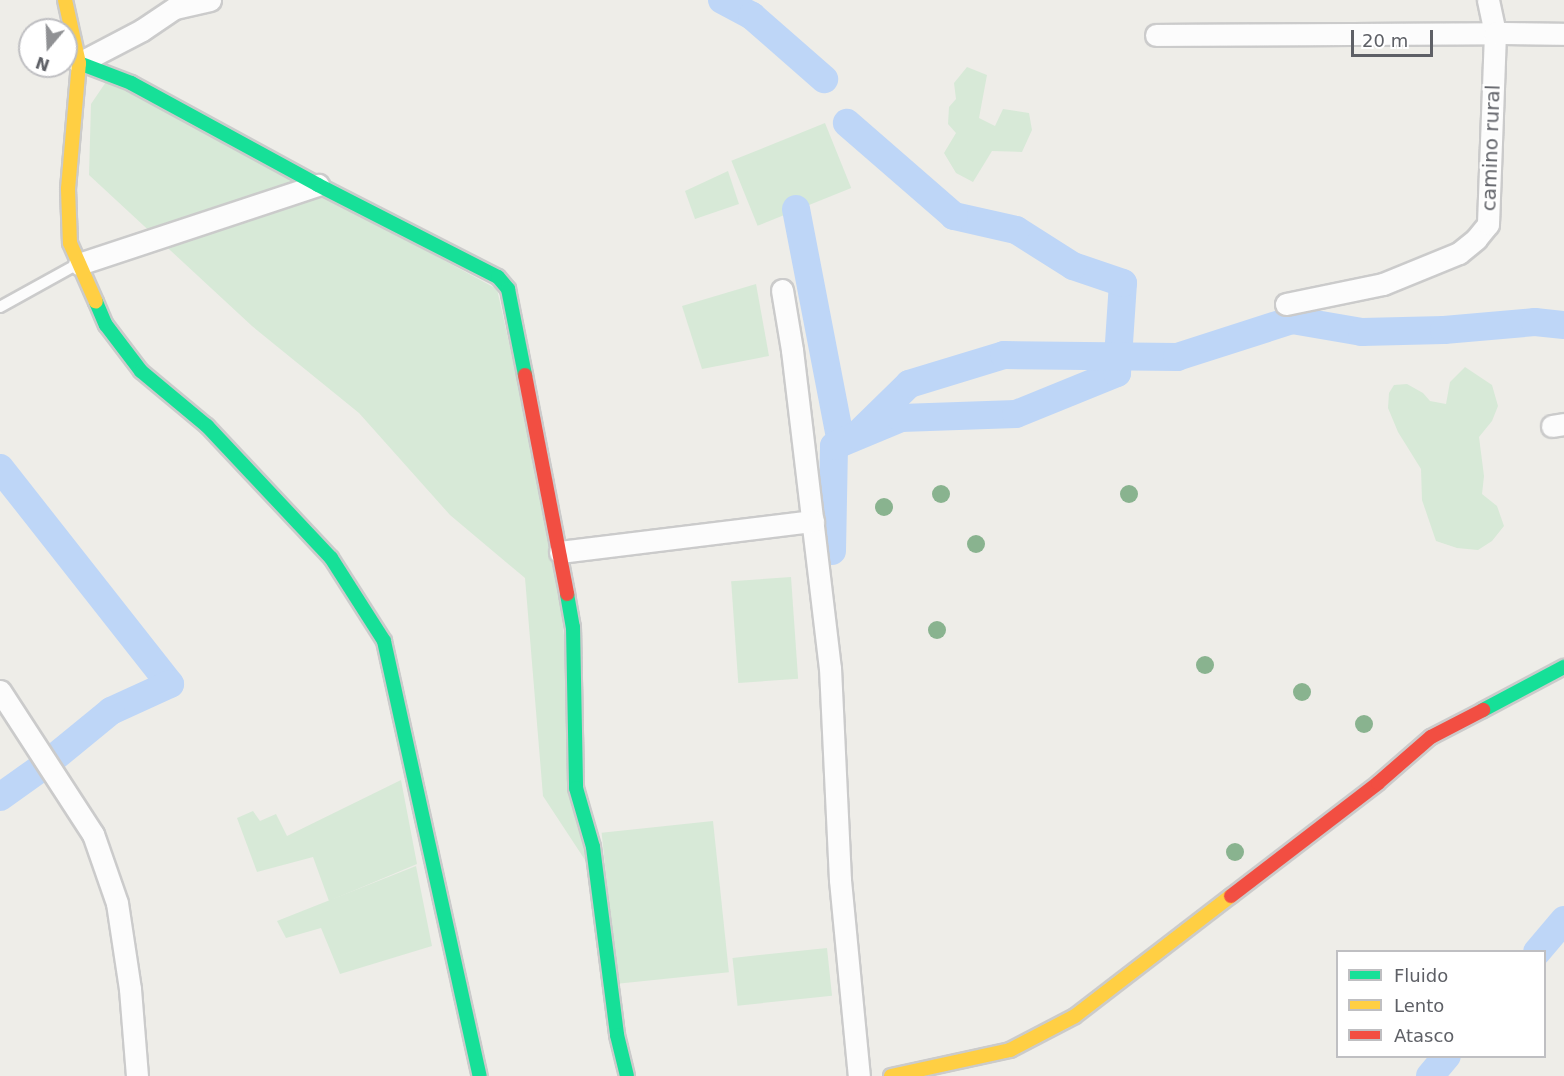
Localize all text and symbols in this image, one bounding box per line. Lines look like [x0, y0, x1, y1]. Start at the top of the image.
north arrow [18, 18, 78, 78]
scale bar [1354, 18, 1436, 56]
text: 20 m [1362, 30, 1408, 51]
text: N [33, 52, 52, 75]
street label: camino rural [1477, 84, 1505, 212]
legend [1336, 950, 1546, 1058]
text: Fluido [1394, 965, 1448, 986]
text: Lento [1394, 995, 1444, 1016]
text: Atasco [1394, 1025, 1454, 1046]

